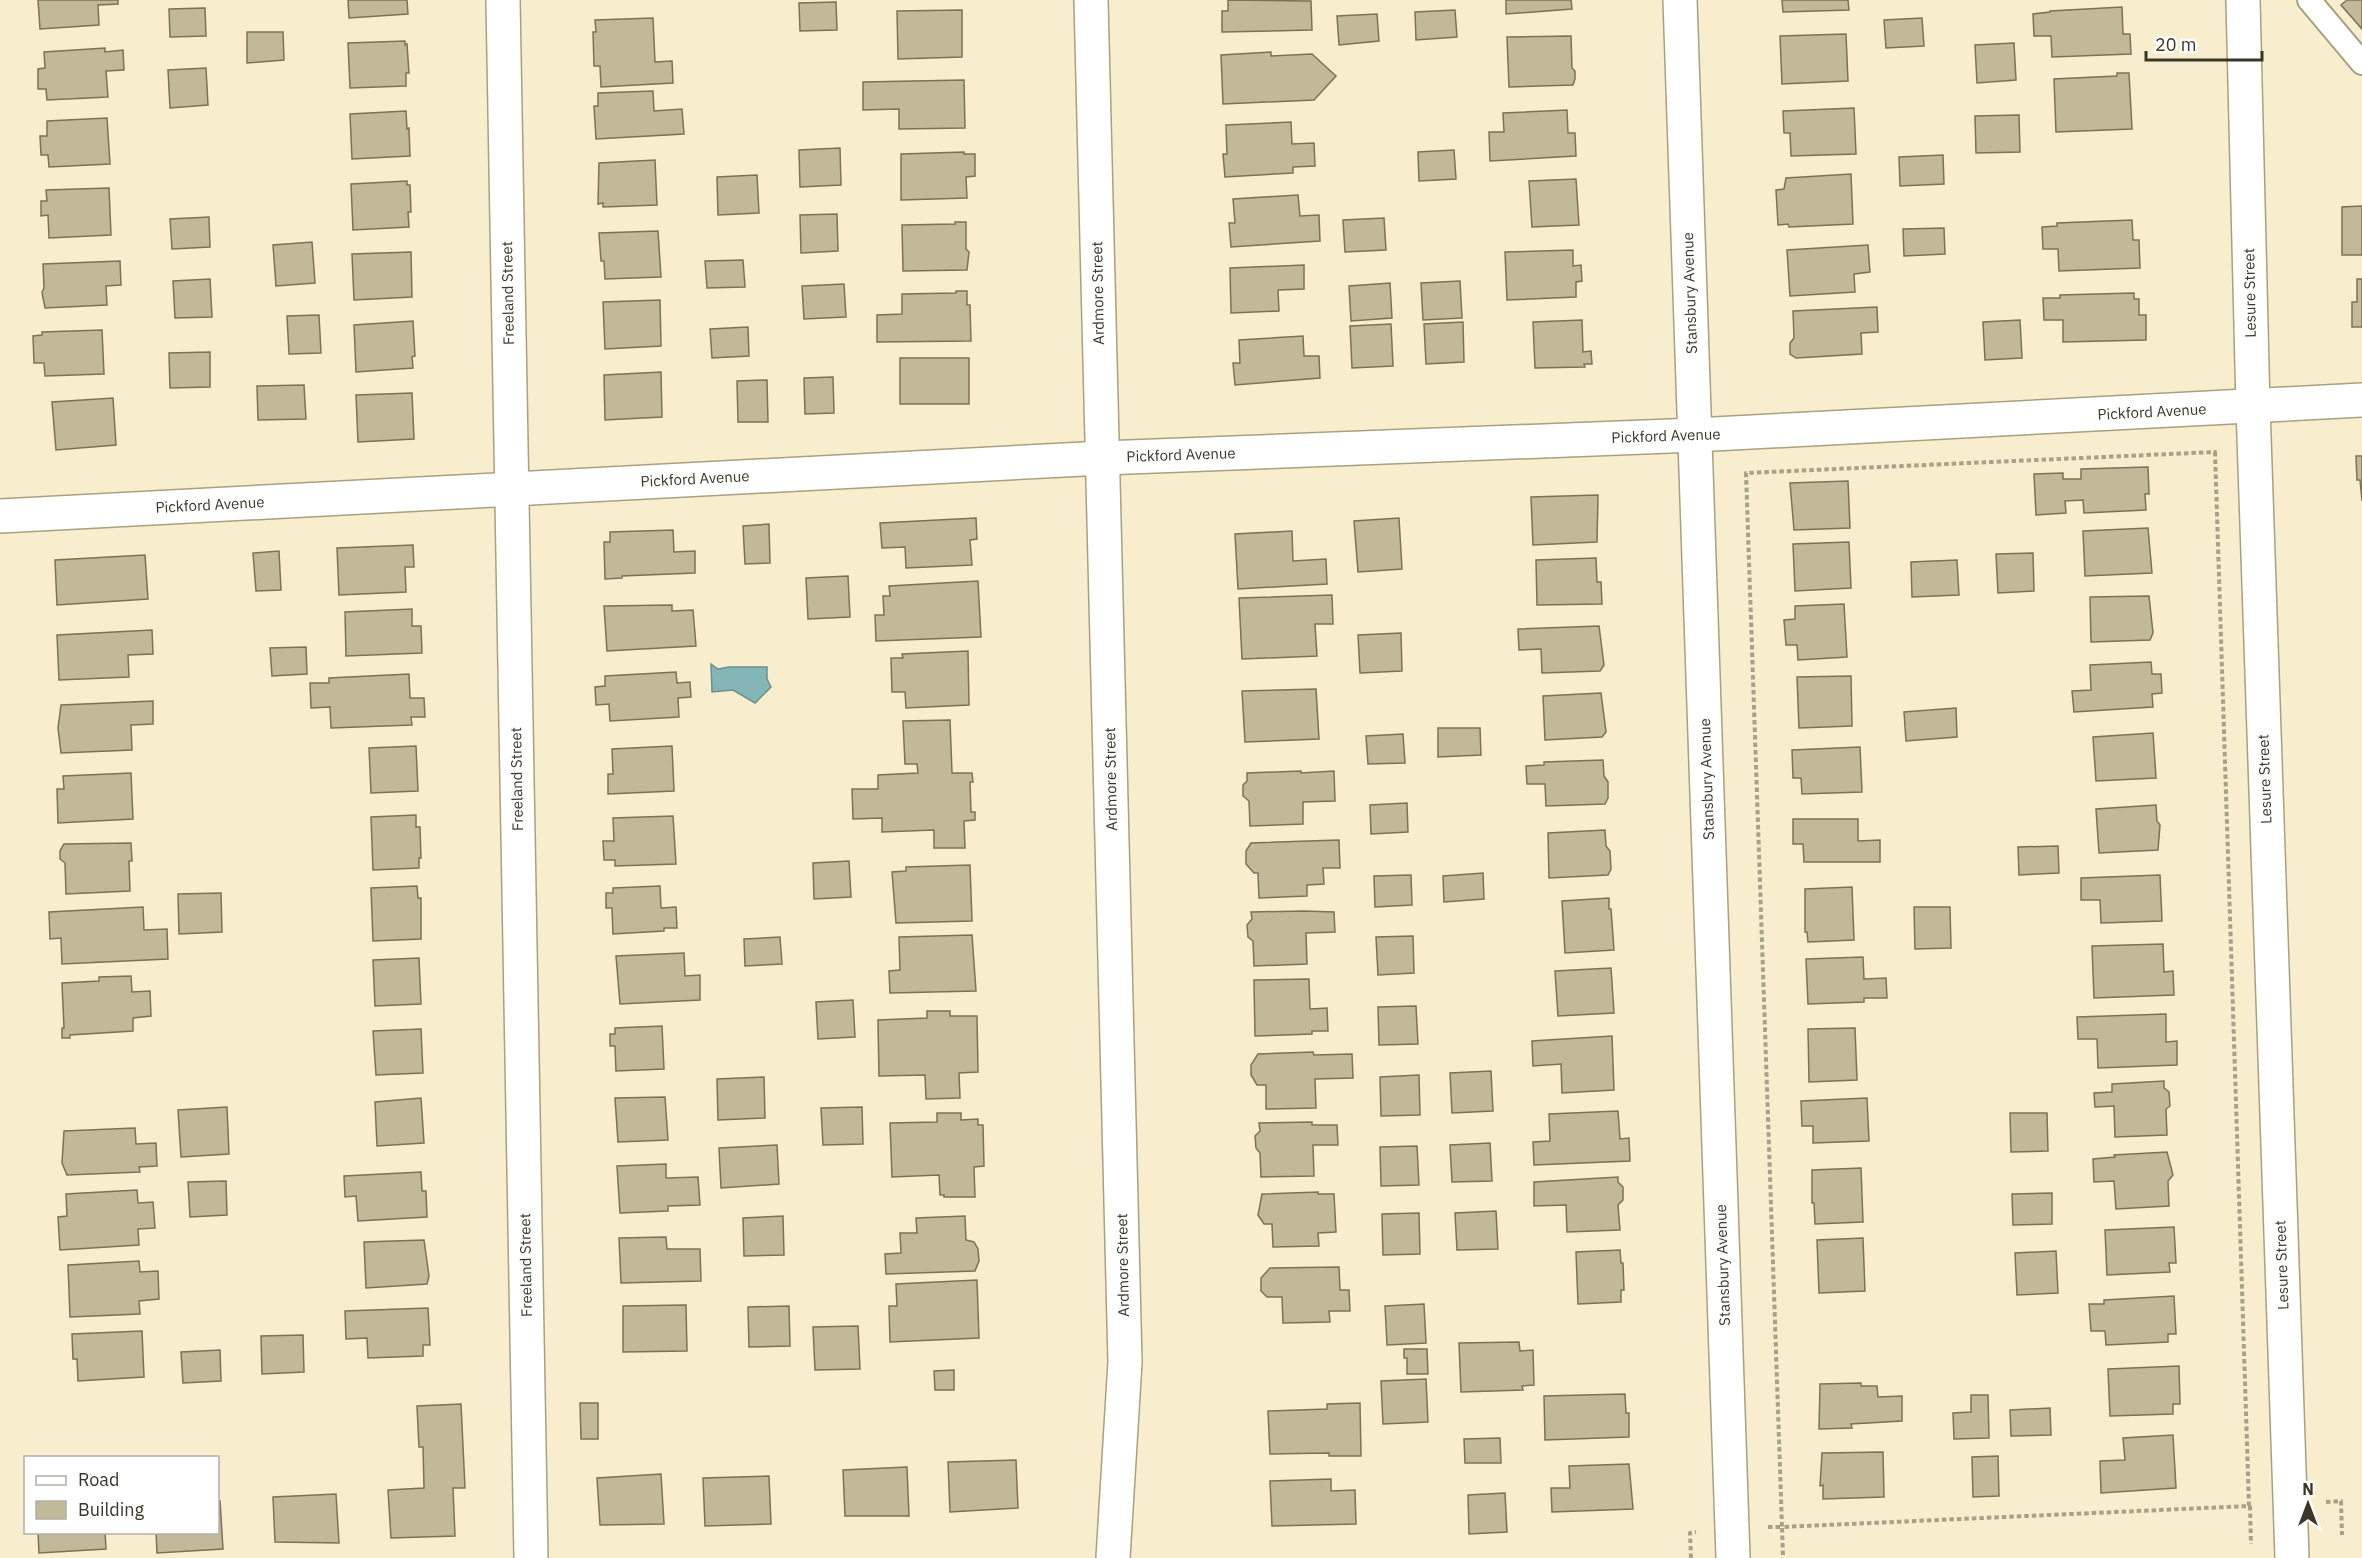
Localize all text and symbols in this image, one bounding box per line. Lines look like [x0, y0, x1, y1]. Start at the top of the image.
scale bar [2146, 24, 2262, 62]
text: 20 m [2155, 33, 2197, 56]
street label: Stansbury Avenue [1678, 232, 1701, 354]
street label: Freeland Street [497, 241, 518, 345]
street label: Ardmore Street [1087, 241, 1108, 345]
street label: Lesure Street [2239, 248, 2260, 338]
street label: Pickford Avenue [2097, 399, 2207, 424]
street label: Pickford Avenue [1611, 424, 1721, 447]
street label: Pickford Avenue [1126, 443, 1236, 466]
street label: Pickford Avenue [640, 466, 750, 491]
street label: Pickford Avenue [155, 492, 265, 517]
street label: Stansbury Avenue [1695, 718, 1718, 840]
street label: Freeland Street [506, 727, 527, 831]
street label: Ardmore Street [1100, 727, 1121, 831]
street label: Lesure Street [2253, 734, 2276, 824]
street label: Stansbury Avenue [1711, 1204, 1734, 1326]
street label: Freeland Street [515, 1213, 536, 1317]
street label: Ardmore Street [1112, 1213, 1133, 1317]
street label: Lesure Street [2270, 1220, 2293, 1310]
legend [24, 1456, 219, 1534]
text: Road [78, 1468, 119, 1491]
north arrow [2278, 1474, 2338, 1534]
text: N [2302, 1479, 2314, 1499]
text: Building [78, 1498, 145, 1521]

